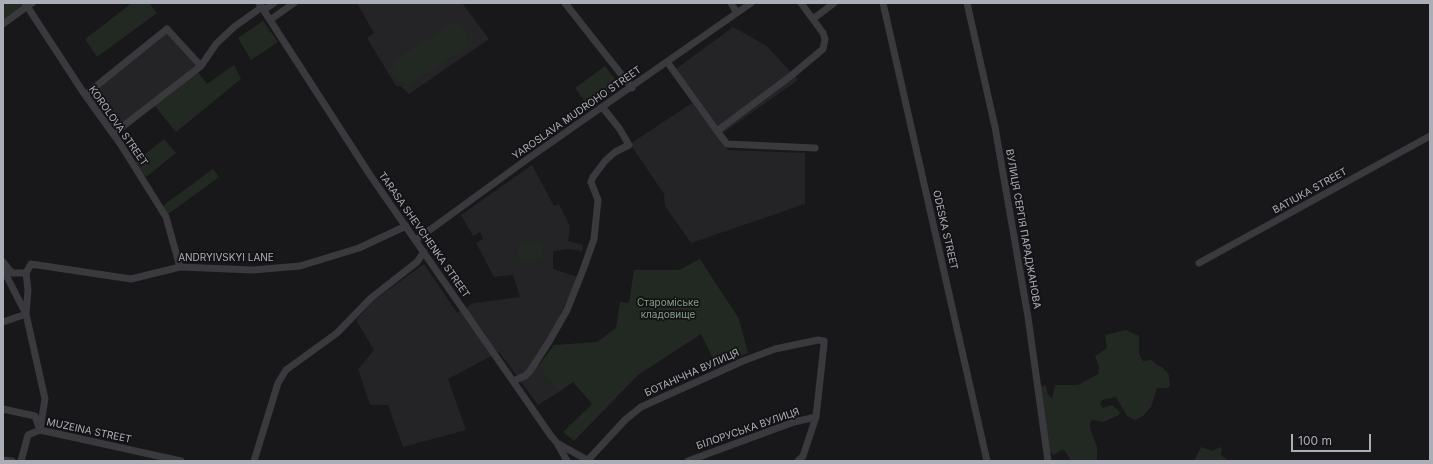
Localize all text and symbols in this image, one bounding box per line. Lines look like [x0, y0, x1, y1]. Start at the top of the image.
street label: YAROSLAVA MUDROHO STREET [510, 64, 644, 162]
street label: KOROLOVA STREET [86, 84, 150, 168]
street label: ВУЛИЦЯ СЕРГІЯ ПАРАДЖАНОВА [1003, 148, 1043, 310]
street label: BATIUKA STREET [1271, 166, 1349, 216]
street label: TARASA SHEVCHENKA STREET [376, 170, 472, 300]
street label: ODESKA STREET [930, 189, 960, 271]
street label: ANDRYIVSKYI LANE [178, 252, 274, 264]
park label: Староміське кладовище [637, 297, 699, 320]
street label: БОТАНІЧНА ВУЛИЦЯ [643, 347, 741, 399]
street label: БІЛОРУСЬКА ВУЛИЦЯ [695, 406, 801, 452]
street label: MUZEINA STREET [45, 416, 133, 446]
scale bar [1293, 426, 1373, 452]
text: 100 m [1298, 433, 1332, 448]

